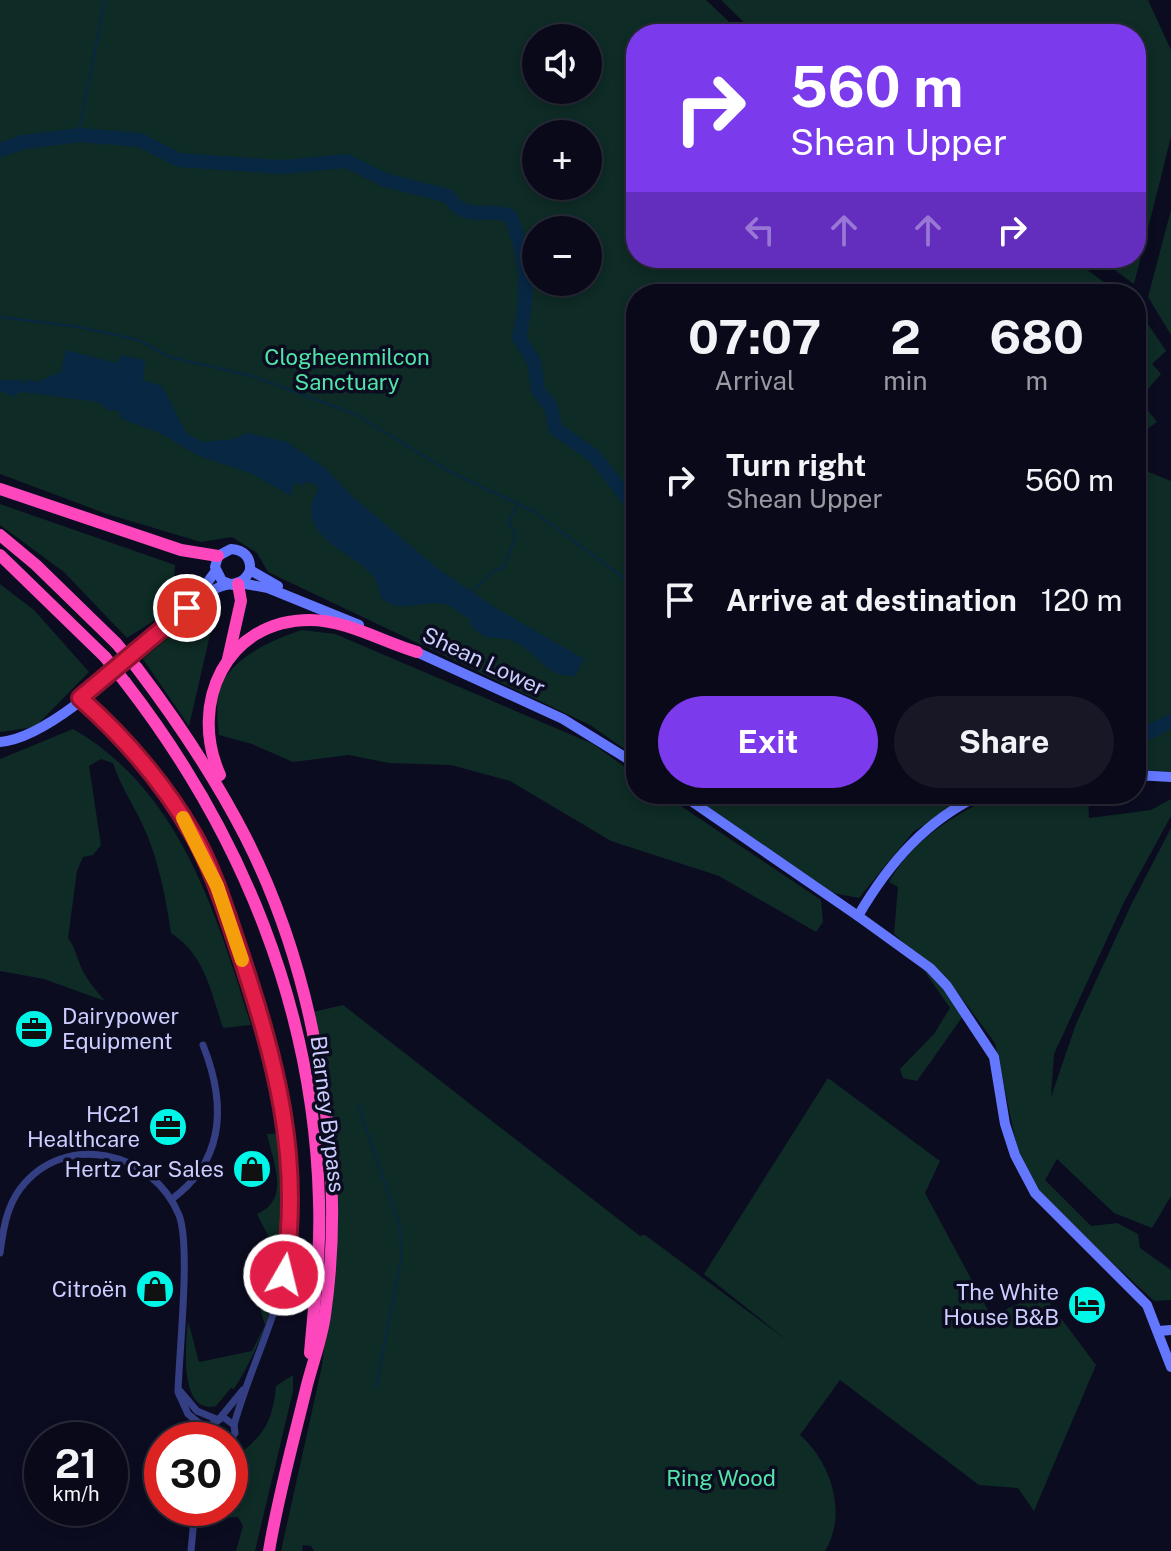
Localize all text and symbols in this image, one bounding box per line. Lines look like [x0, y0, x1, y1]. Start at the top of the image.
map controls [522, 24, 602, 296]
button: sound [522, 24, 602, 104]
text: 560 m [790, 54, 963, 120]
icon: right [658, 56, 762, 160]
button: + [522, 120, 602, 200]
text: Shean Upper [790, 121, 1007, 163]
icon: left [738, 208, 782, 252]
icon: ahead [822, 208, 866, 252]
icon: ahead [906, 208, 950, 252]
icon: right [990, 208, 1034, 252]
button: − [522, 216, 602, 296]
text: 07:07 [688, 308, 821, 365]
text: 2 [890, 308, 921, 365]
text: 680 [989, 308, 1084, 365]
park label: Clogheenmilcon Sanctuary [264, 344, 430, 395]
text: Arrival [715, 365, 795, 396]
text: min [883, 365, 927, 396]
text: m [1025, 365, 1048, 396]
text: Turn right [726, 447, 866, 483]
icon: right [658, 458, 702, 502]
text: 560 m [1025, 462, 1114, 498]
text: Shean Upper [726, 483, 883, 514]
pin [153, 574, 221, 642]
icon: arrive [658, 578, 702, 622]
text: Arrive at destination [726, 582, 1017, 618]
text: 120 m [1041, 582, 1122, 618]
icon: arrive [165, 586, 209, 630]
street label: Shean Lower [418, 621, 550, 701]
button: Exit [658, 696, 878, 788]
button: Share [894, 696, 1114, 788]
place label: Dairypower Equipment [62, 1003, 179, 1054]
office icon: Dairypower Equipment [13, 1008, 55, 1050]
street label: Blarney Bypass [305, 1034, 351, 1194]
place label: HC21 Healthcare [27, 1101, 140, 1152]
office icon: HC21 Healthcare [147, 1106, 189, 1148]
shop icon: Hertz Car Sales [231, 1148, 273, 1190]
place label: Hertz Car Sales [65, 1156, 224, 1182]
position arrow [242, 1233, 326, 1317]
shop icon: Citroën [134, 1268, 176, 1310]
place label: Citroën [52, 1276, 127, 1302]
place label: The White House B&B [943, 1279, 1059, 1330]
hotel icon: The White House B&B [1066, 1284, 1108, 1326]
speed limit sign: 30 [144, 1422, 248, 1526]
text: 21 [55, 1440, 97, 1487]
park label: Ring Wood [666, 1465, 776, 1491]
text: km/h [52, 1482, 100, 1506]

